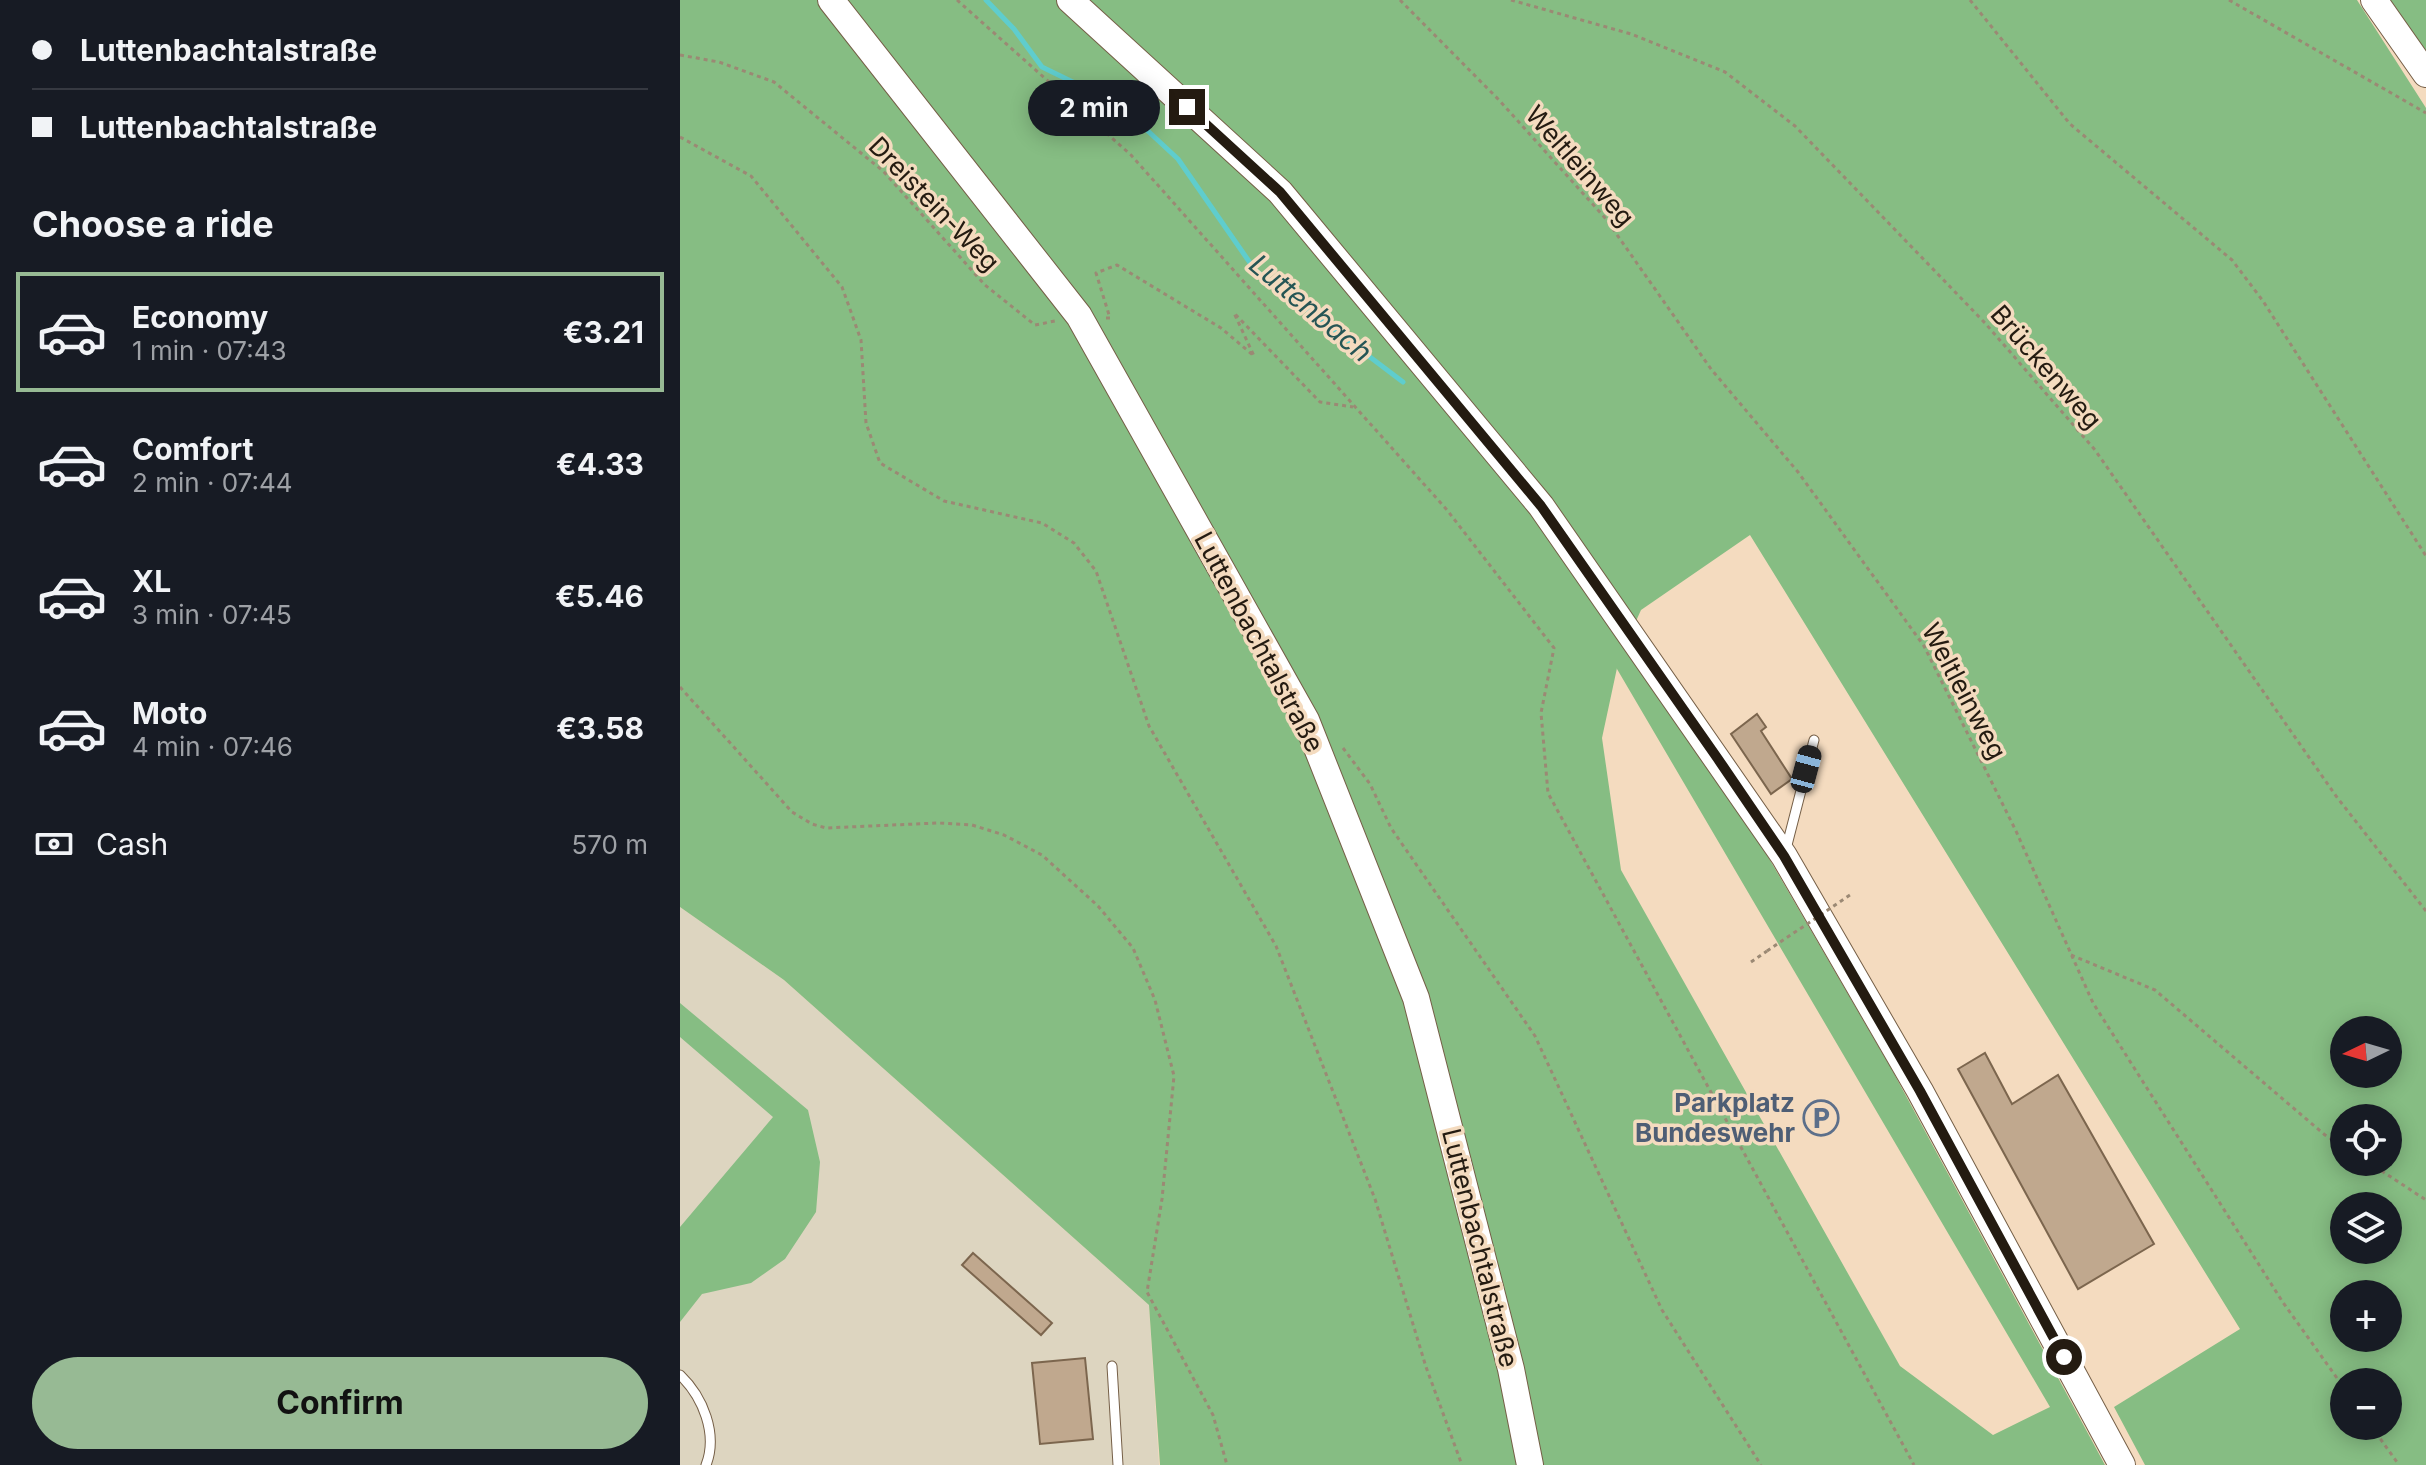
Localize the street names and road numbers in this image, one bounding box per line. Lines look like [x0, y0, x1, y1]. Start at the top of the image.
street label: Weltleinweg [1520, 99, 1641, 232]
street label: Dreistein-Weg [863, 130, 1006, 277]
street label: Brückenweg [1984, 299, 2108, 435]
street label: Luttenbachtalstraße [1188, 526, 1331, 757]
street label: Weltleinweg [1916, 617, 2013, 764]
street label: Luttenbachtalstraße [1436, 1125, 1525, 1371]

